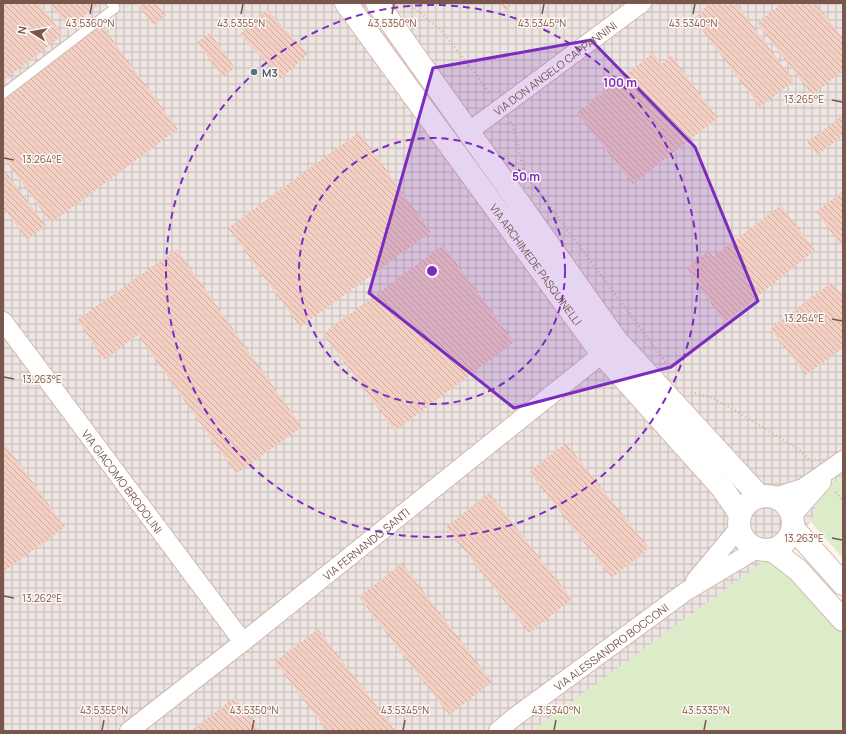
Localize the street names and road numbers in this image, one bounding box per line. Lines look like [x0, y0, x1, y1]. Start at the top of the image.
street label: VIA DON ANGELO CAPPANNINI [490, 17, 619, 118]
street label: VIA ARCHIMEDE PASQUINELLI [487, 200, 586, 328]
street label: VIA GIACOMO BRODOLINI [79, 426, 167, 536]
street label: VIA FERNANDO SANTI [319, 504, 412, 583]
street label: VIA ALESSANDRO BOCCONI [551, 600, 671, 693]

